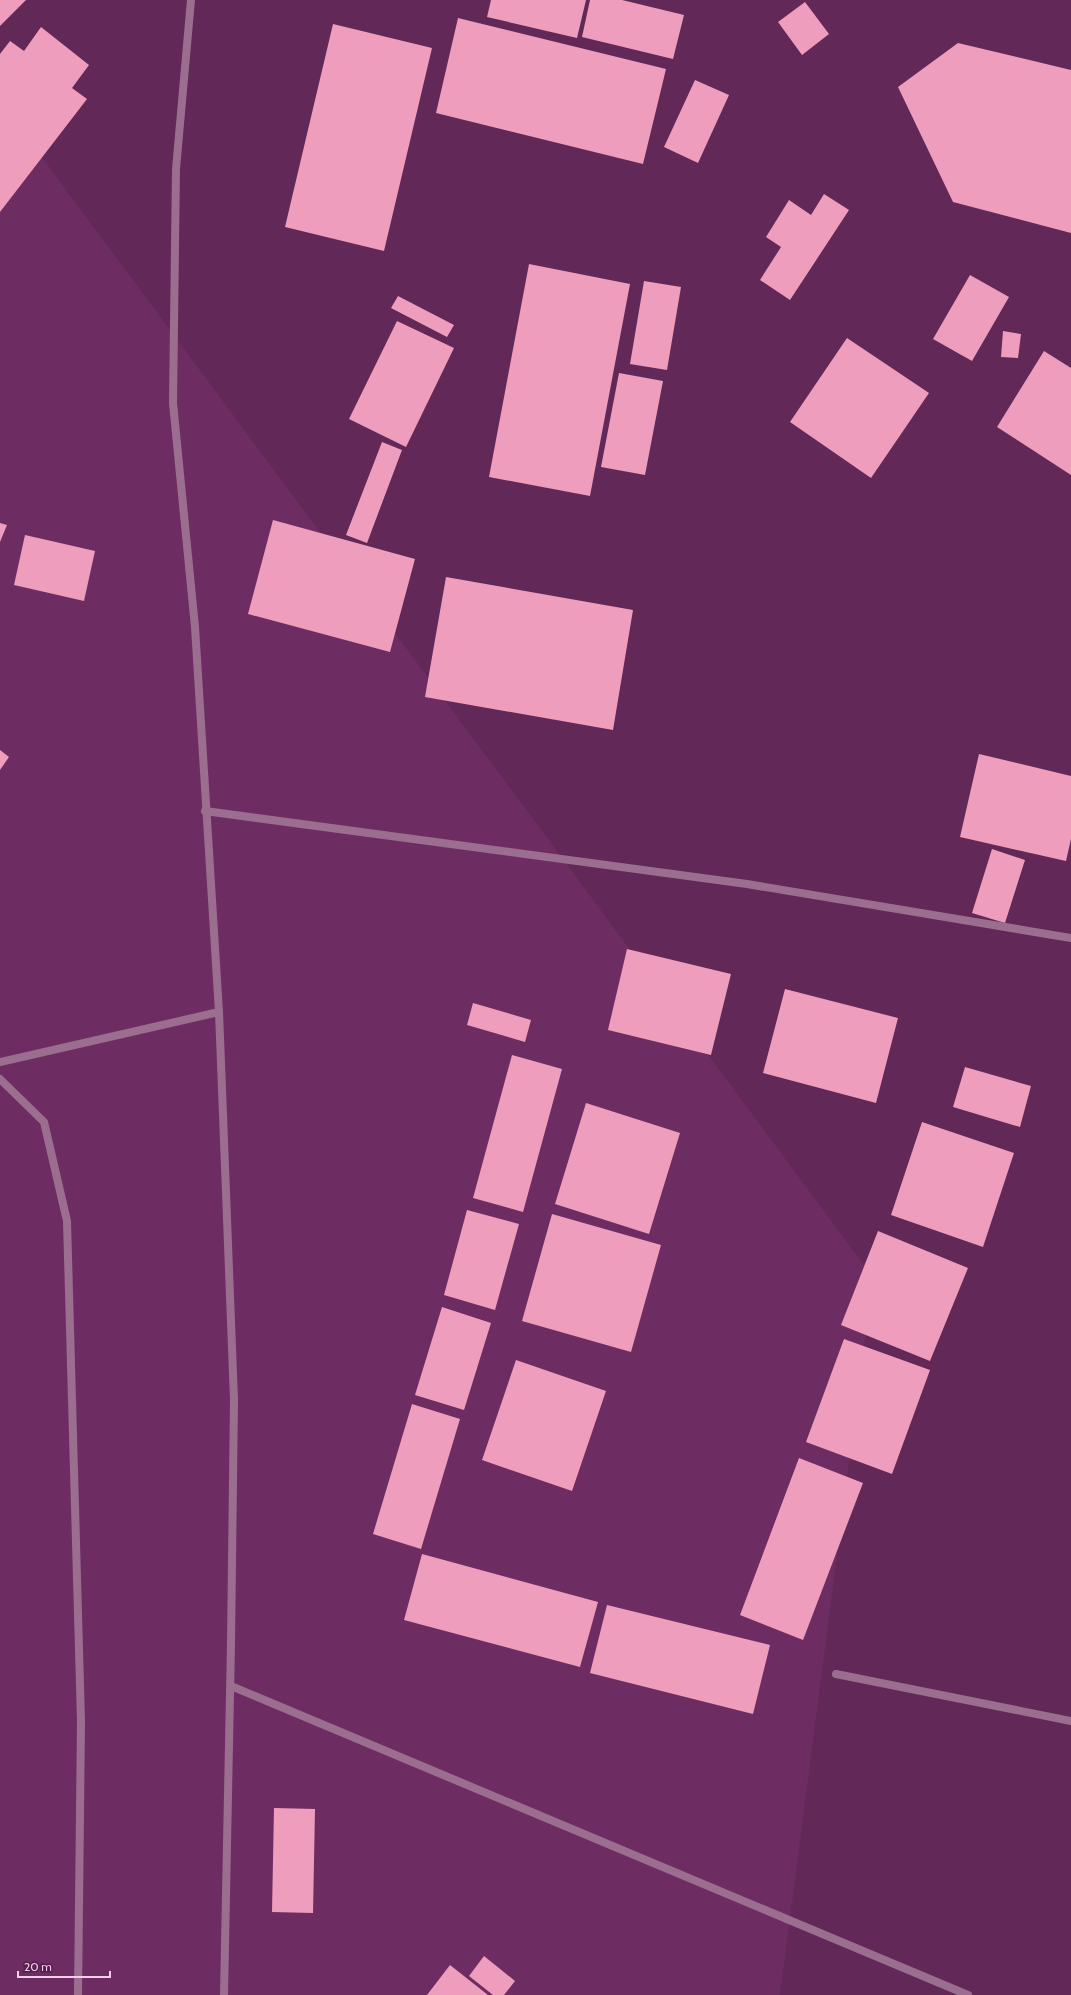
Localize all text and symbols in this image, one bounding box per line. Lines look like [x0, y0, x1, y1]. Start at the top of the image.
scale bar [18, 1953, 110, 1979]
text: 20 m [24, 1959, 52, 1974]

